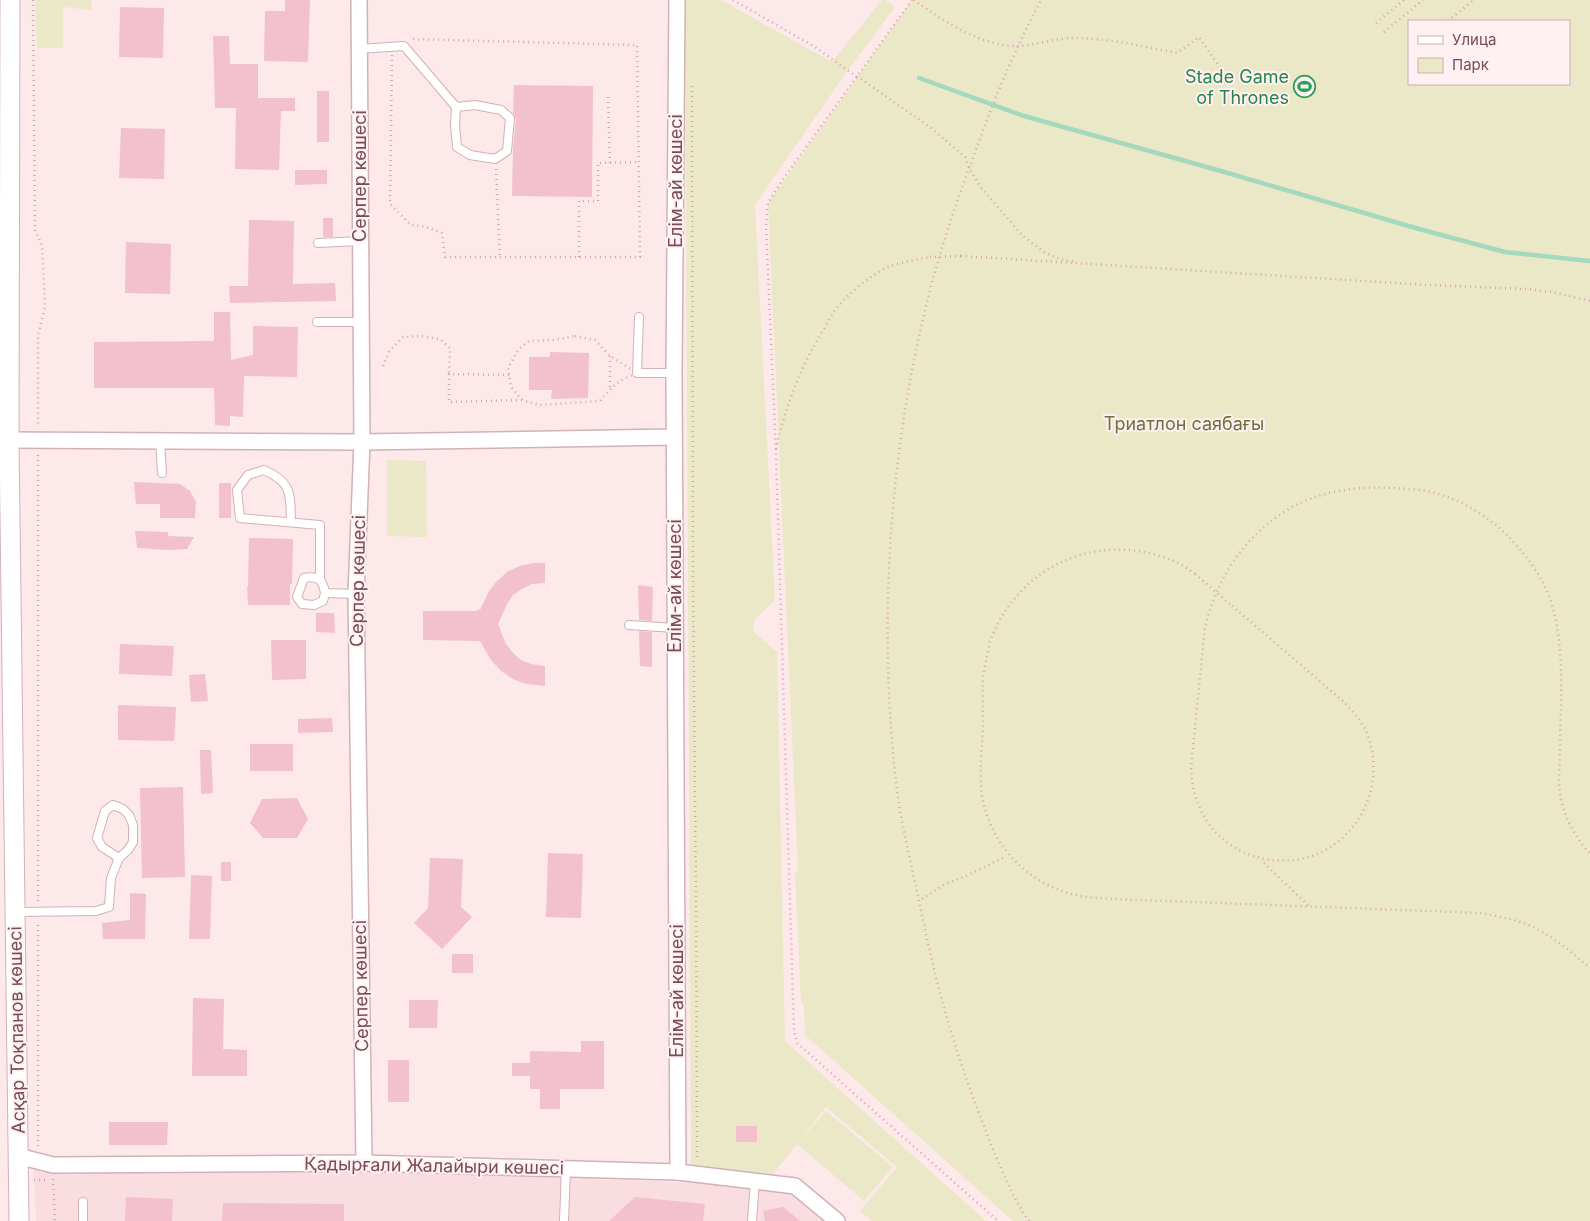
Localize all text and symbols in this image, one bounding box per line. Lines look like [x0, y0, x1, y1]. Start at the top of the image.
legend [1408, 20, 1570, 85]
text: Улица [1452, 30, 1496, 49]
text: Парк [1452, 55, 1489, 74]
place label: Stade Game of Thrones [1185, 66, 1289, 108]
sports icon: Stade Game of Thrones [1293, 75, 1317, 99]
street label: Серпер көшесі [349, 110, 370, 242]
street label: Елім-ай көшесі [665, 114, 686, 248]
park label: Триатлон саябағы [1104, 413, 1264, 434]
street label: Серпер көшесі [346, 515, 369, 647]
street label: Елім-ай көшесі [664, 519, 685, 653]
street label: Серпер көшесі [349, 920, 372, 1052]
street label: Елім-ай көшесі [666, 924, 687, 1058]
street label: Асқар Тоқпанов көшесі [4, 926, 29, 1134]
street label: Қадырғали Жалайыри көшесі [304, 1153, 564, 1178]

